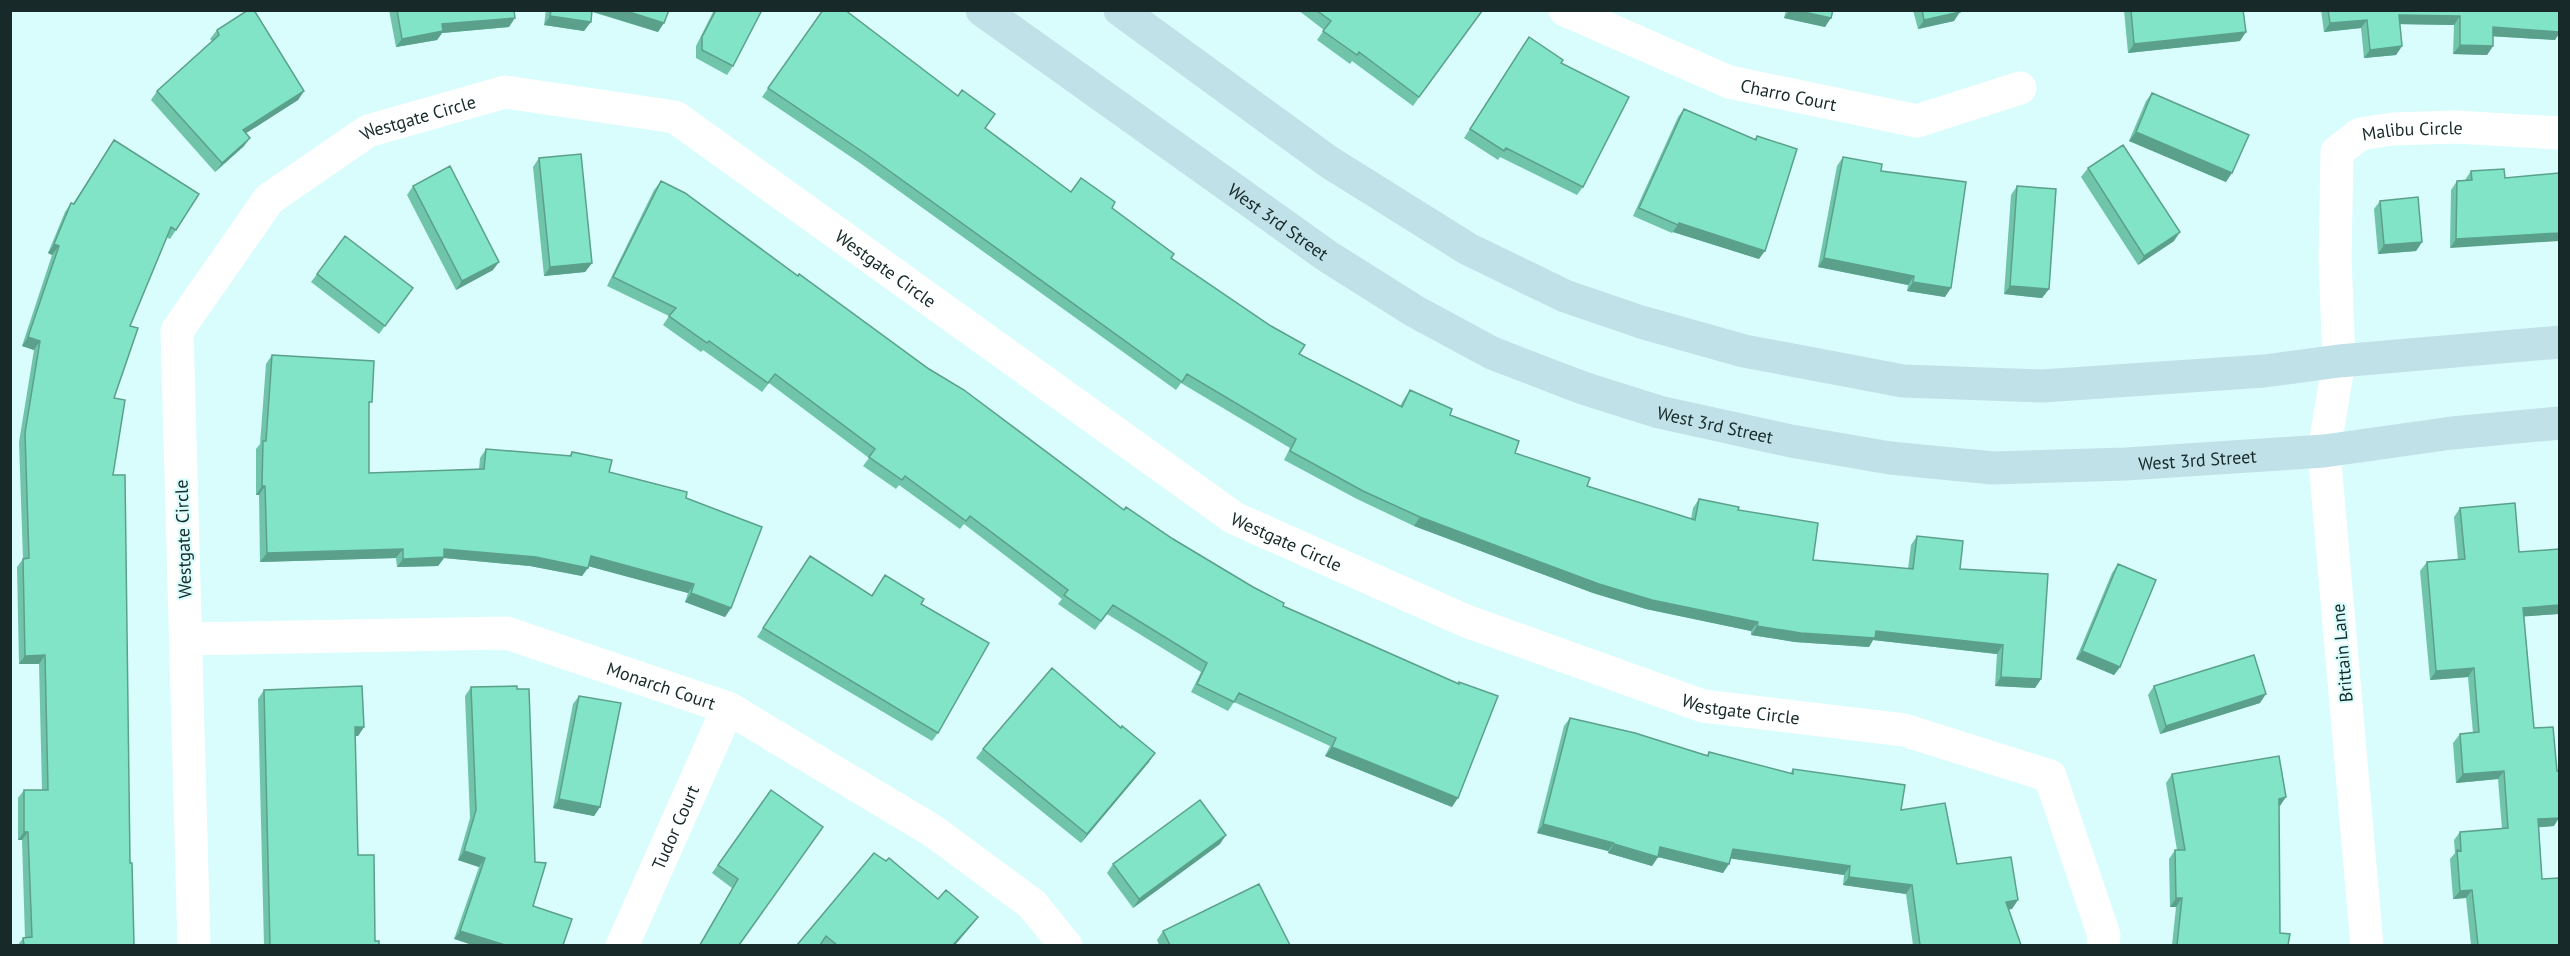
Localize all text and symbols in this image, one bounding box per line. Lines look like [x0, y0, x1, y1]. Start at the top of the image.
street label: Charro Court [1739, 73, 1839, 116]
street label: Westgate Circle [355, 89, 478, 145]
street label: Malibu Circle [2360, 115, 2463, 145]
street label: West 3rd Street [1224, 178, 1333, 265]
street label: Westgate Circle [831, 224, 941, 312]
street label: West 3rd Street [1655, 400, 1775, 448]
street label: West 3rd Street [2138, 444, 2257, 475]
street label: Westgate Circle [169, 479, 197, 599]
street label: Westgate Circle [1228, 507, 1346, 576]
street label: Brittain Lane [2326, 603, 2358, 703]
street label: Monarch Court [604, 656, 719, 714]
street label: Westgate Circle [1679, 688, 1801, 729]
street label: Tudor Court [646, 782, 704, 873]

